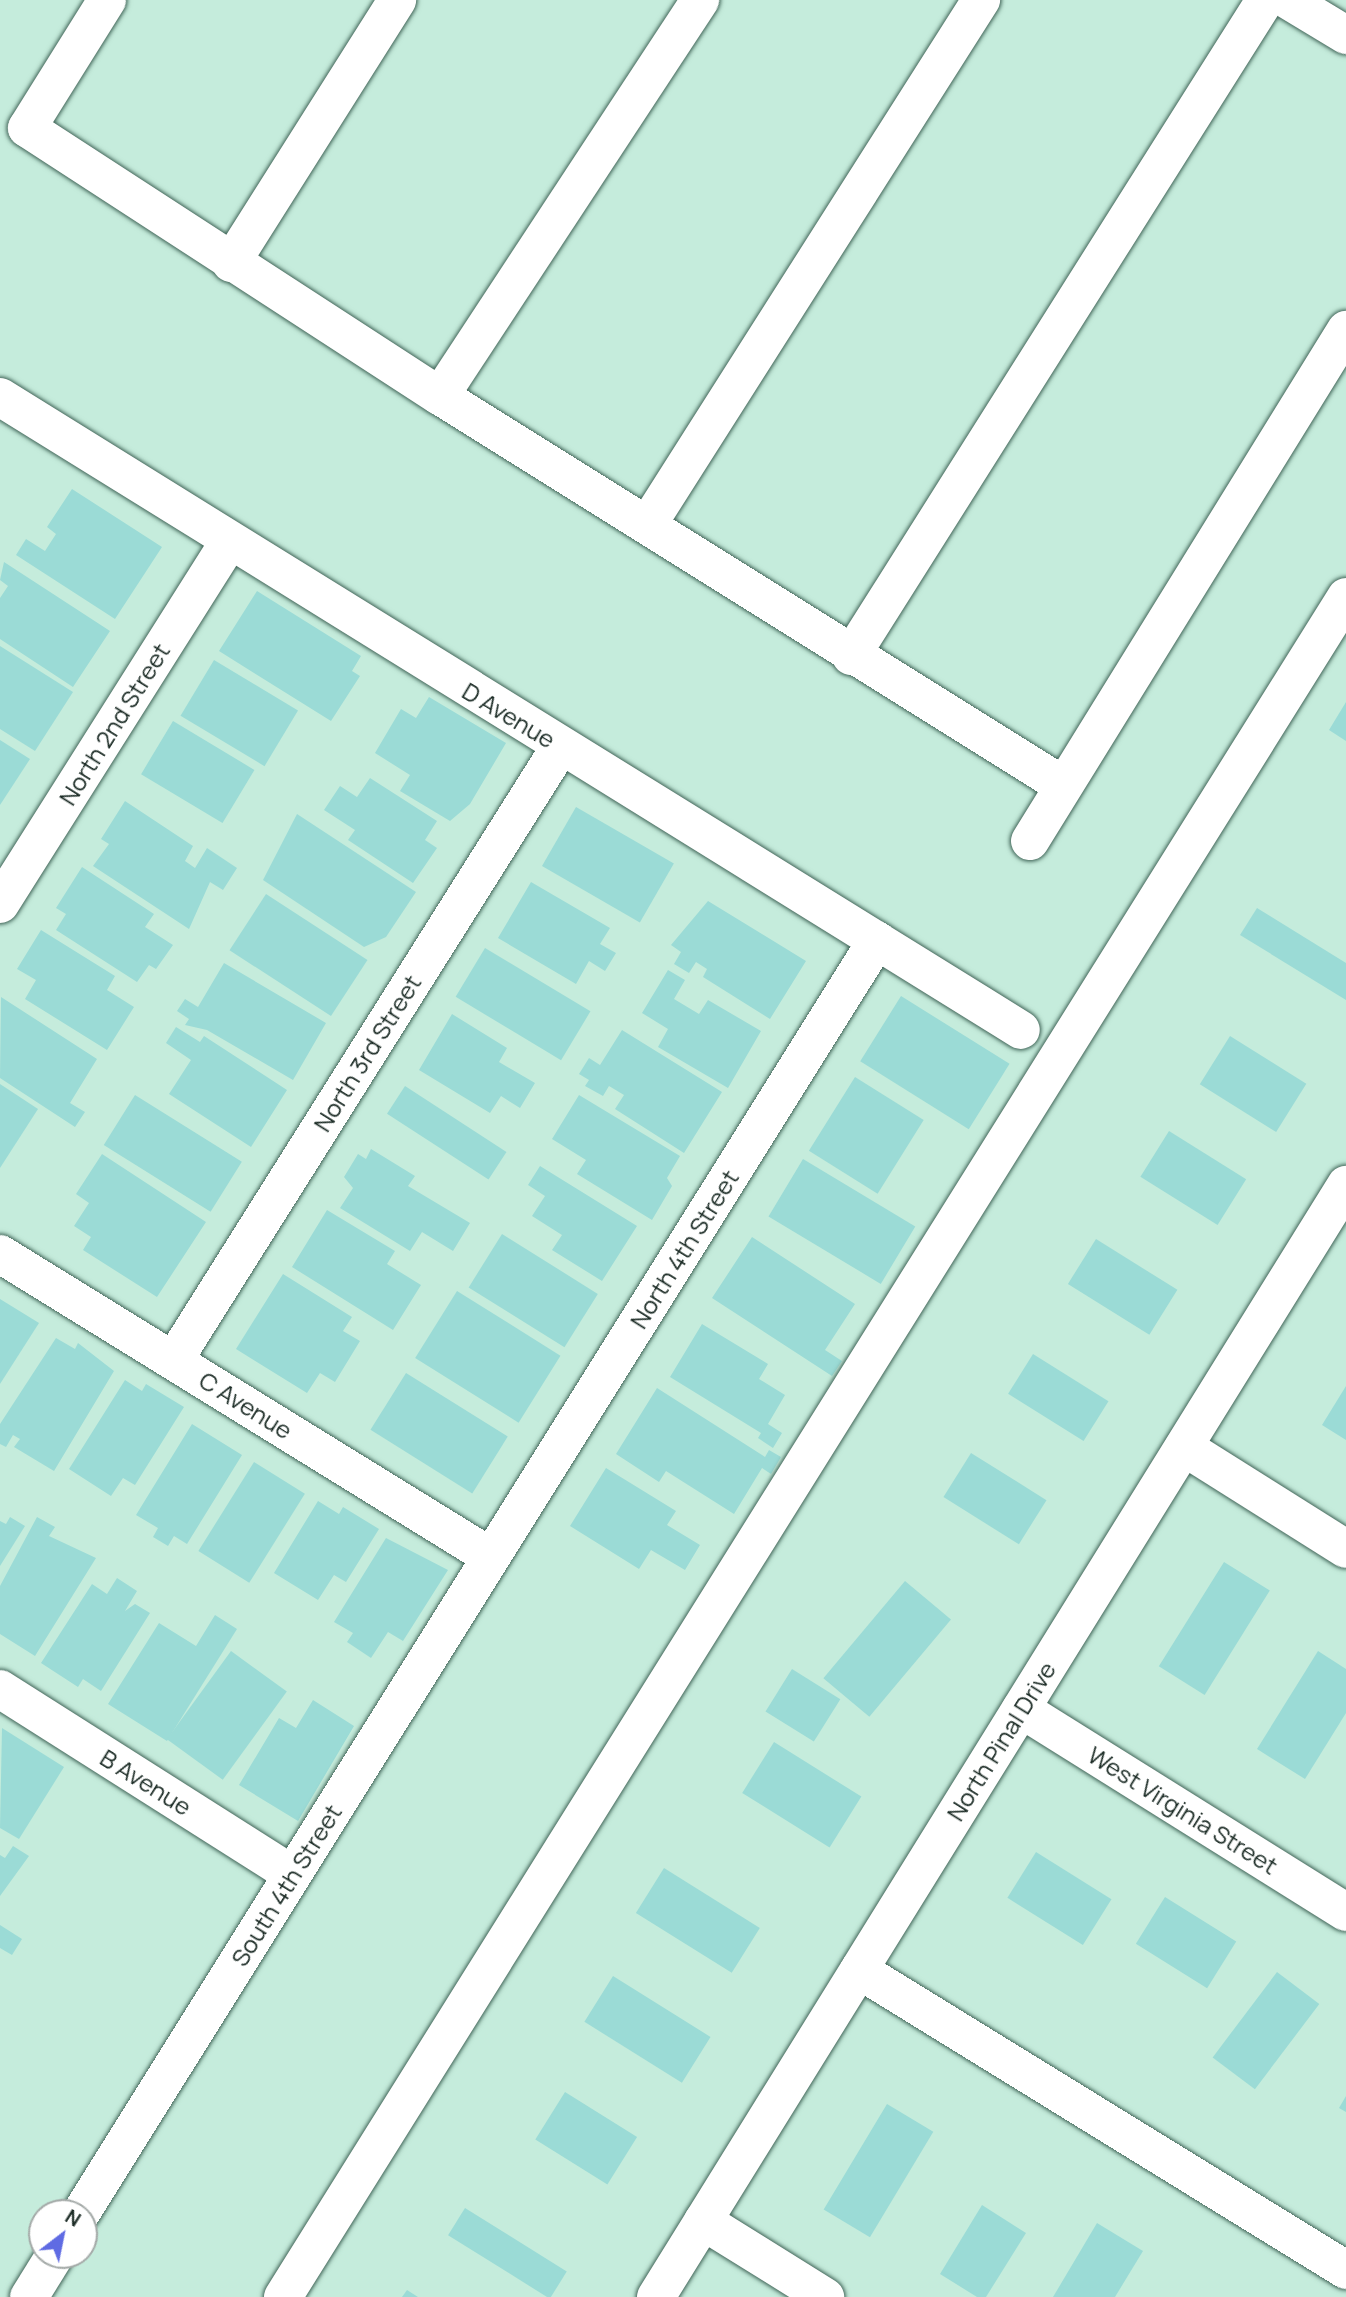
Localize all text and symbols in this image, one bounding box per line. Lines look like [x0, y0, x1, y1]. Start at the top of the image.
street label: North 2nd Street [53, 638, 175, 810]
street label: D Avenue [457, 676, 561, 754]
street label: North 3rd Street [307, 969, 427, 1137]
street label: North 4th Street [624, 1165, 744, 1333]
street label: C Avenue [194, 1365, 298, 1445]
street label: North Pinal Drive [941, 1656, 1061, 1826]
street label: West Virginia Street [1083, 1740, 1283, 1880]
street label: B Avenue [95, 1743, 197, 1821]
street label: South 4th Street [225, 1799, 347, 1971]
north arrow [28, 2199, 98, 2269]
text: N [60, 2203, 86, 2233]

